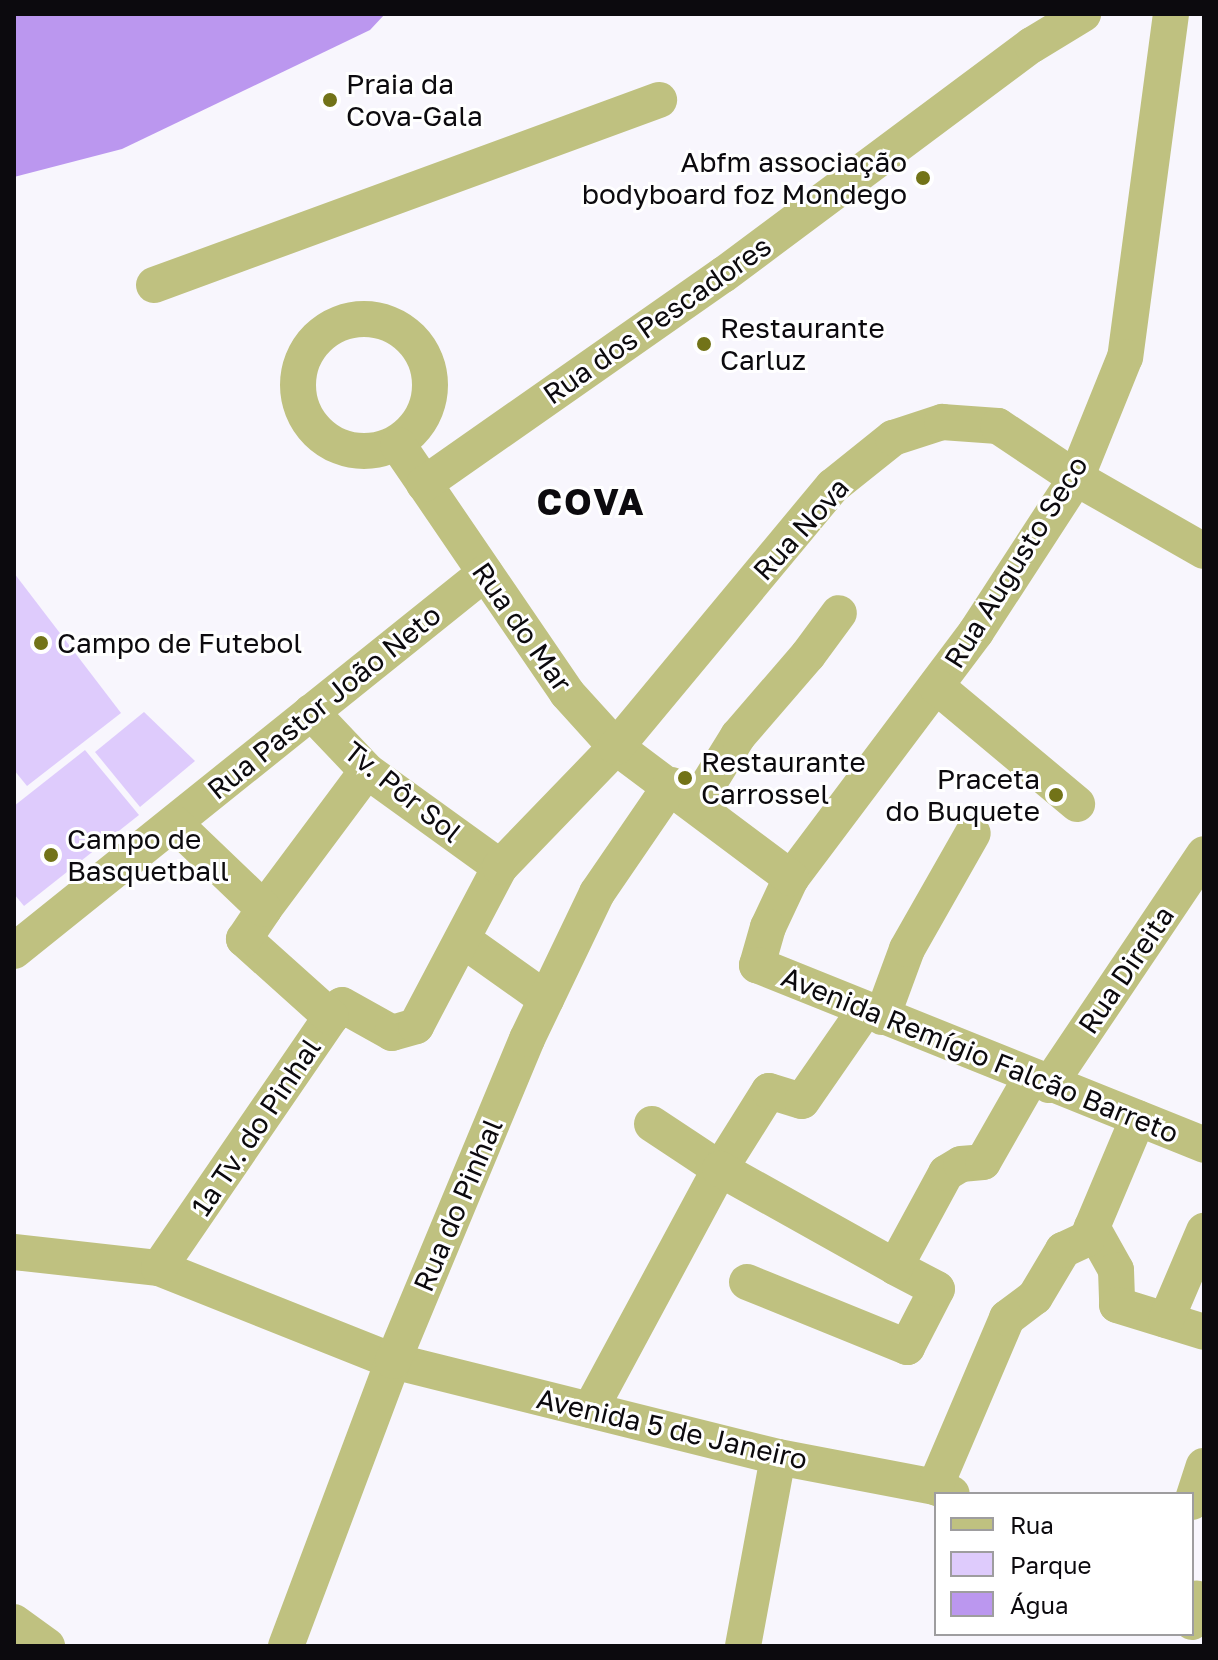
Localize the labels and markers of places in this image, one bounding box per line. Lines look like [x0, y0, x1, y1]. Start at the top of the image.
place label: Praia da Cova-Gala [346, 67, 483, 133]
marker: Praia da Cova-Gala [321, 91, 339, 109]
place label: Abfm associação bodyboard foz Mondego [582, 145, 907, 211]
marker: Abfm associação bodyboard foz Mondego [914, 169, 932, 187]
place label: Restaurante Carluz [720, 311, 885, 377]
marker: Restaurante Carluz [695, 335, 713, 353]
place label: Campo de Futebol [57, 626, 302, 660]
marker: Campo de Futebol [32, 634, 50, 652]
place label: Restaurante Carrossel [701, 745, 866, 811]
place label: Praceta do Buquete [885, 762, 1040, 828]
marker: Restaurante Carrossel [676, 769, 694, 787]
marker: Praceta do Buquete [1047, 786, 1065, 804]
place label: Campo de Basquetball [67, 822, 229, 888]
marker: Campo de Basquetball [42, 846, 60, 864]

